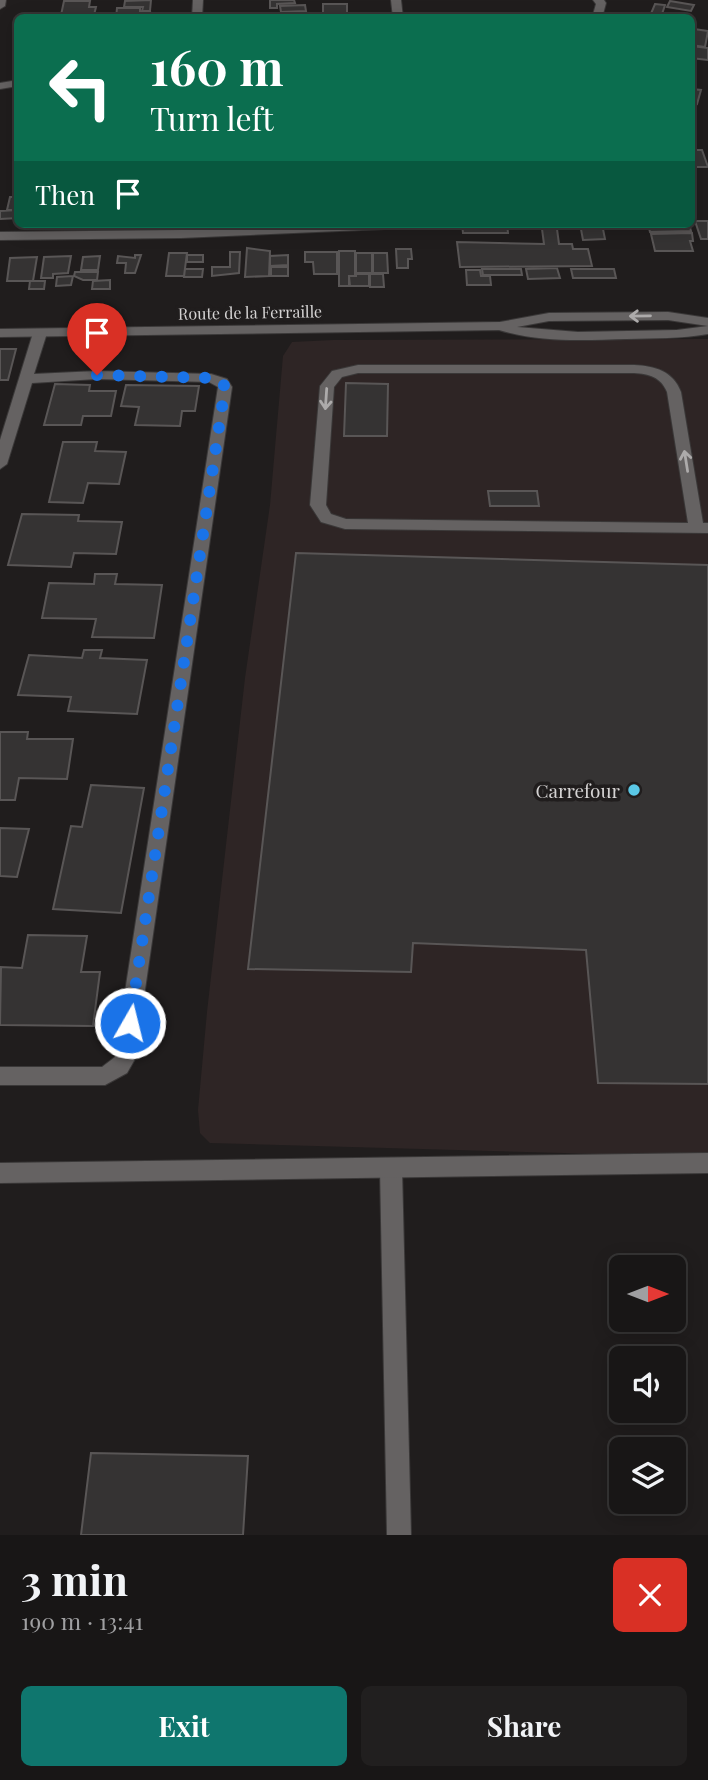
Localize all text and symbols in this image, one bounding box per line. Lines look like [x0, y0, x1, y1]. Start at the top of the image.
text: 160 m [150, 33, 284, 98]
icon: left [35, 42, 126, 133]
text: Turn left [150, 96, 274, 139]
icon: arrive [109, 175, 147, 213]
text: Then [35, 177, 95, 212]
street label: Route de la Ferraille [178, 300, 322, 324]
pin [67, 303, 127, 375]
one-way arrow [629, 309, 652, 323]
icon: arrive [78, 314, 116, 352]
one-way arrow [319, 387, 332, 409]
one-way arrow [679, 450, 692, 473]
place label: Carrefour [535, 777, 621, 803]
marker: Carrefour [626, 782, 642, 798]
position arrow [93, 986, 167, 1060]
north arrow [609, 1255, 686, 1332]
map controls [609, 1255, 686, 1514]
button: sound [609, 1346, 686, 1423]
button: layers [609, 1437, 686, 1514]
text: 3 min [21, 1551, 128, 1607]
button: close [613, 1558, 687, 1632]
text: 190 m · 13:41 [21, 1605, 143, 1636]
button: Exit [21, 1686, 347, 1766]
button: Share [361, 1686, 687, 1766]

